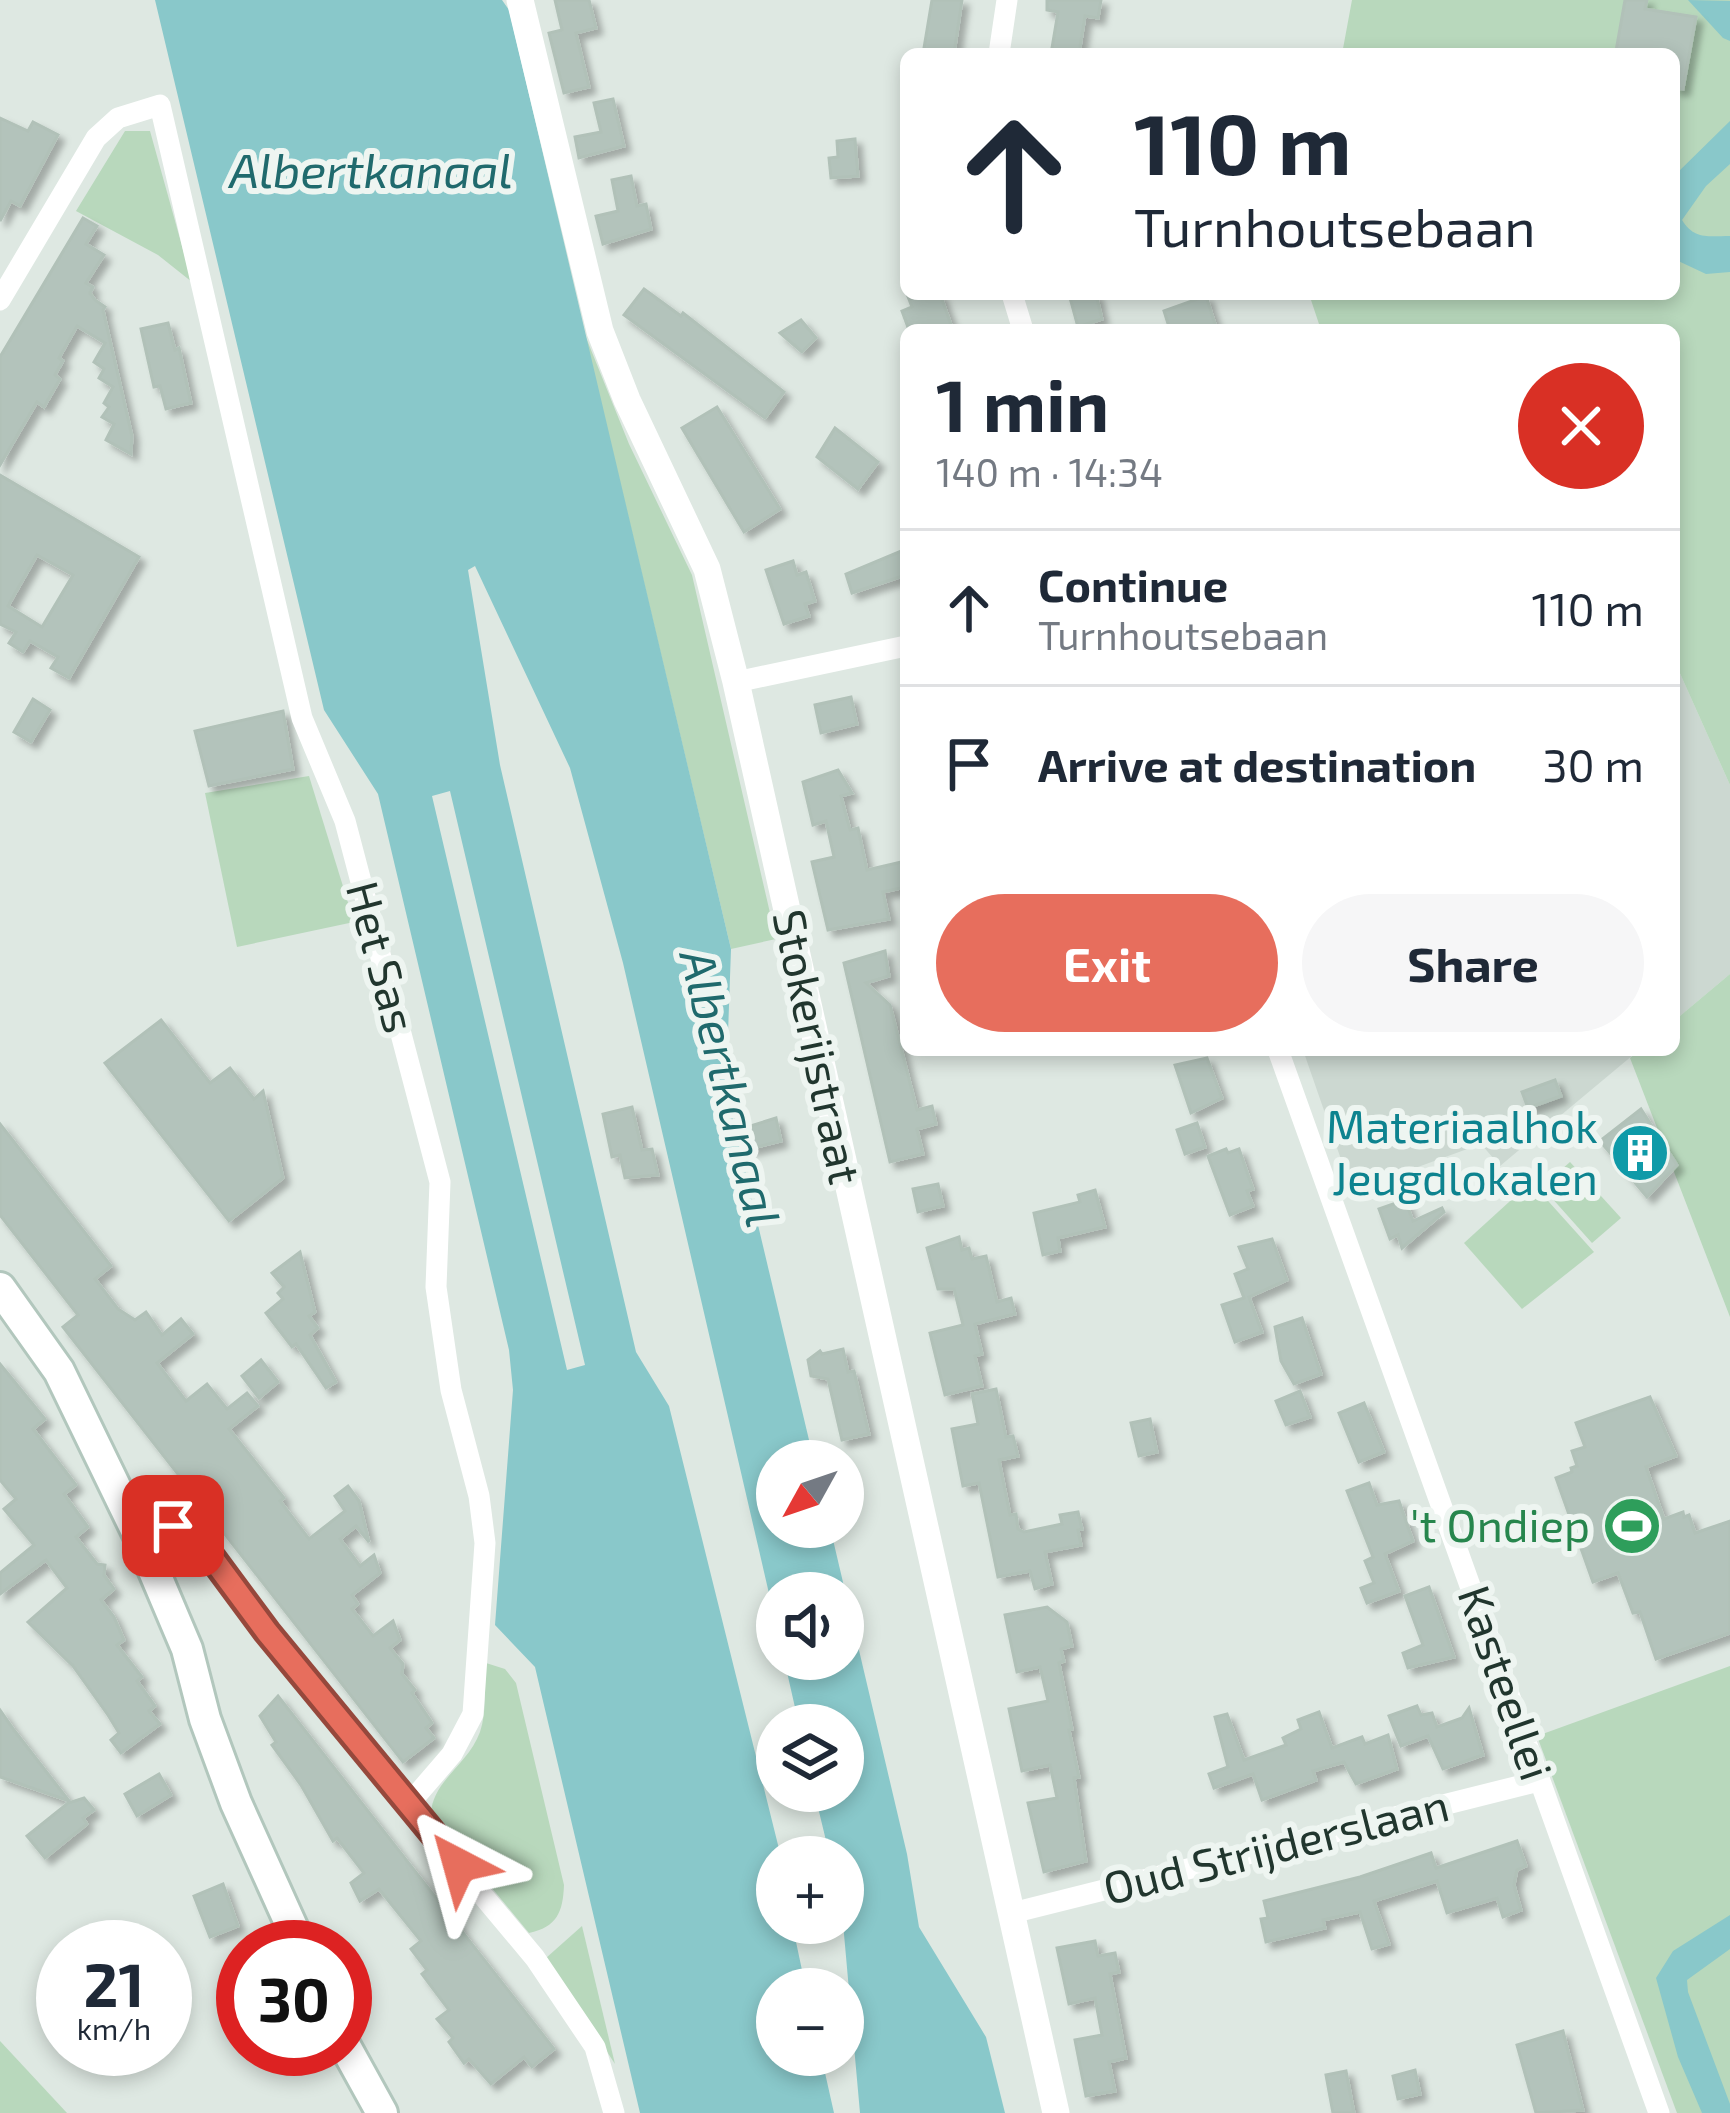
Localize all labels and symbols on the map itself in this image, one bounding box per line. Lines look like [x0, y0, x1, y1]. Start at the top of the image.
water label: Albertkanaal [227, 140, 513, 198]
street label: Het Sas [337, 875, 429, 1038]
street label: Stokerijstraat [763, 904, 874, 1189]
water label: Albertkanaal [669, 941, 794, 1232]
place label: Materiaalhok Jeugdlokalen [1326, 1098, 1598, 1204]
building icon: Materiaalhok Jeugdlokalen [1609, 1122, 1671, 1184]
north arrow [756, 1440, 864, 1548]
pin [122, 1475, 224, 1577]
sports icon: 't Ondiep [1601, 1495, 1663, 1557]
place label: 't Ondiep [1410, 1497, 1590, 1551]
street label: Kasteellei [1449, 1578, 1565, 1786]
street label: Oud Strijderslaan [1097, 1776, 1454, 1915]
position arrow [396, 1802, 522, 1928]
speed limit sign: 30 [216, 1920, 372, 2076]

